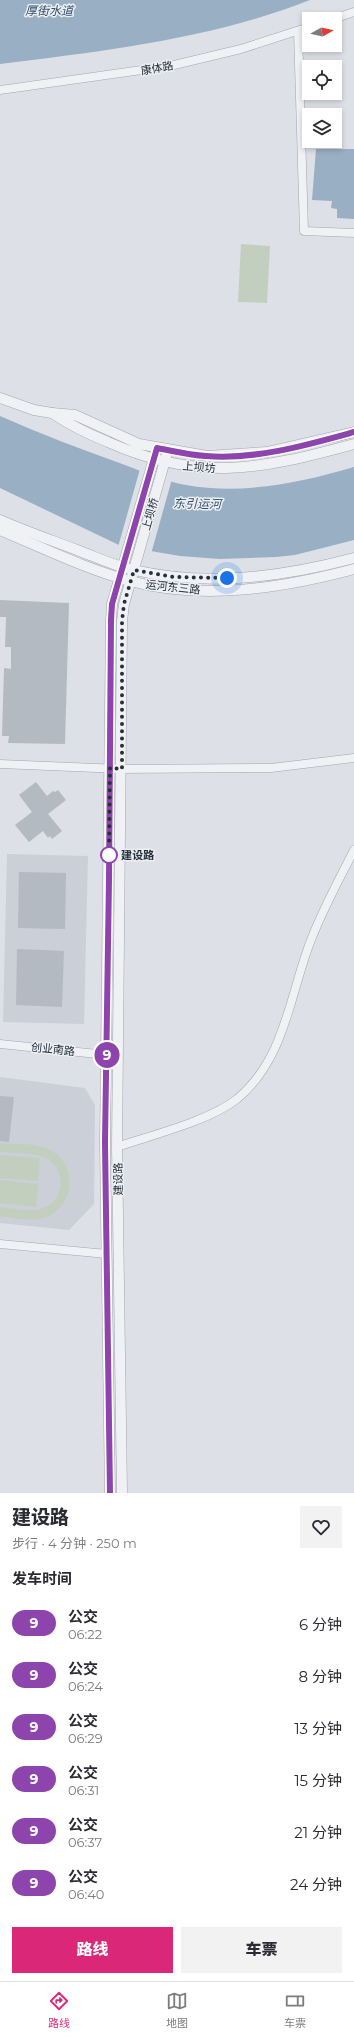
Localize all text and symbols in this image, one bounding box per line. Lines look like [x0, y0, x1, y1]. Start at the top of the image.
water label: 厚街水道 [25, 3, 75, 18]
north arrow [302, 12, 342, 52]
map controls [302, 12, 342, 148]
street label: 康体路 [140, 58, 174, 78]
button: locate [302, 60, 342, 100]
button: layers [302, 108, 342, 148]
street label: 上坝坊 [182, 459, 216, 475]
street label: 上坝桥 [139, 496, 161, 532]
water label: 东引运河 [173, 496, 223, 511]
your location [217, 568, 237, 588]
street label: 运河东三路 [145, 577, 201, 597]
marker: 建设路 [100, 846, 118, 864]
place label: 建设路 [121, 848, 155, 862]
street label: 创业南路 [30, 1040, 76, 1058]
line badge: 9 [94, 1042, 120, 1068]
text: 9 [103, 1046, 111, 1064]
street label: 建设路 [111, 1162, 125, 1196]
text: 建设路 [12, 1506, 69, 1529]
button: heart [300, 1506, 342, 1548]
text: 步行 · 4 分钟 · 250 m [12, 1535, 137, 1551]
text: 发车时间 [12, 1569, 72, 1588]
text: 公交 [68, 1607, 98, 1626]
text: 9 [30, 1614, 38, 1632]
text: 6 分钟 [299, 1615, 342, 1634]
text: 06:22 [68, 1626, 102, 1642]
text: 公交 [68, 1659, 98, 1678]
text: 9 [30, 1666, 38, 1684]
text: 8 分钟 [298, 1667, 342, 1686]
text: 06:24 [68, 1678, 103, 1694]
text: 公交 [68, 1711, 98, 1730]
text: 9 [30, 1718, 38, 1736]
text: 13 分钟 [294, 1719, 342, 1738]
text: 06:29 [68, 1730, 103, 1746]
text: 公交 [68, 1763, 98, 1782]
text: 9 [30, 1770, 38, 1788]
text: 15 分钟 [294, 1771, 342, 1790]
text: 06:31 [68, 1782, 99, 1798]
text: 公交 [68, 1815, 98, 1834]
text: 9 [30, 1822, 38, 1840]
text: 21 分钟 [294, 1823, 342, 1842]
text: 06:37 [68, 1834, 102, 1850]
text: 公交 [68, 1867, 98, 1886]
text: 9 [30, 1874, 38, 1892]
text: 24 分钟 [290, 1875, 342, 1894]
text: 06:40 [68, 1886, 104, 1902]
button: 路线 [12, 1927, 173, 1973]
button: 车票 [181, 1927, 342, 1973]
tab: 路线 [48, 1990, 70, 2030]
tab: 地图 [166, 1990, 188, 2030]
tab: 车票 [284, 1990, 306, 2030]

